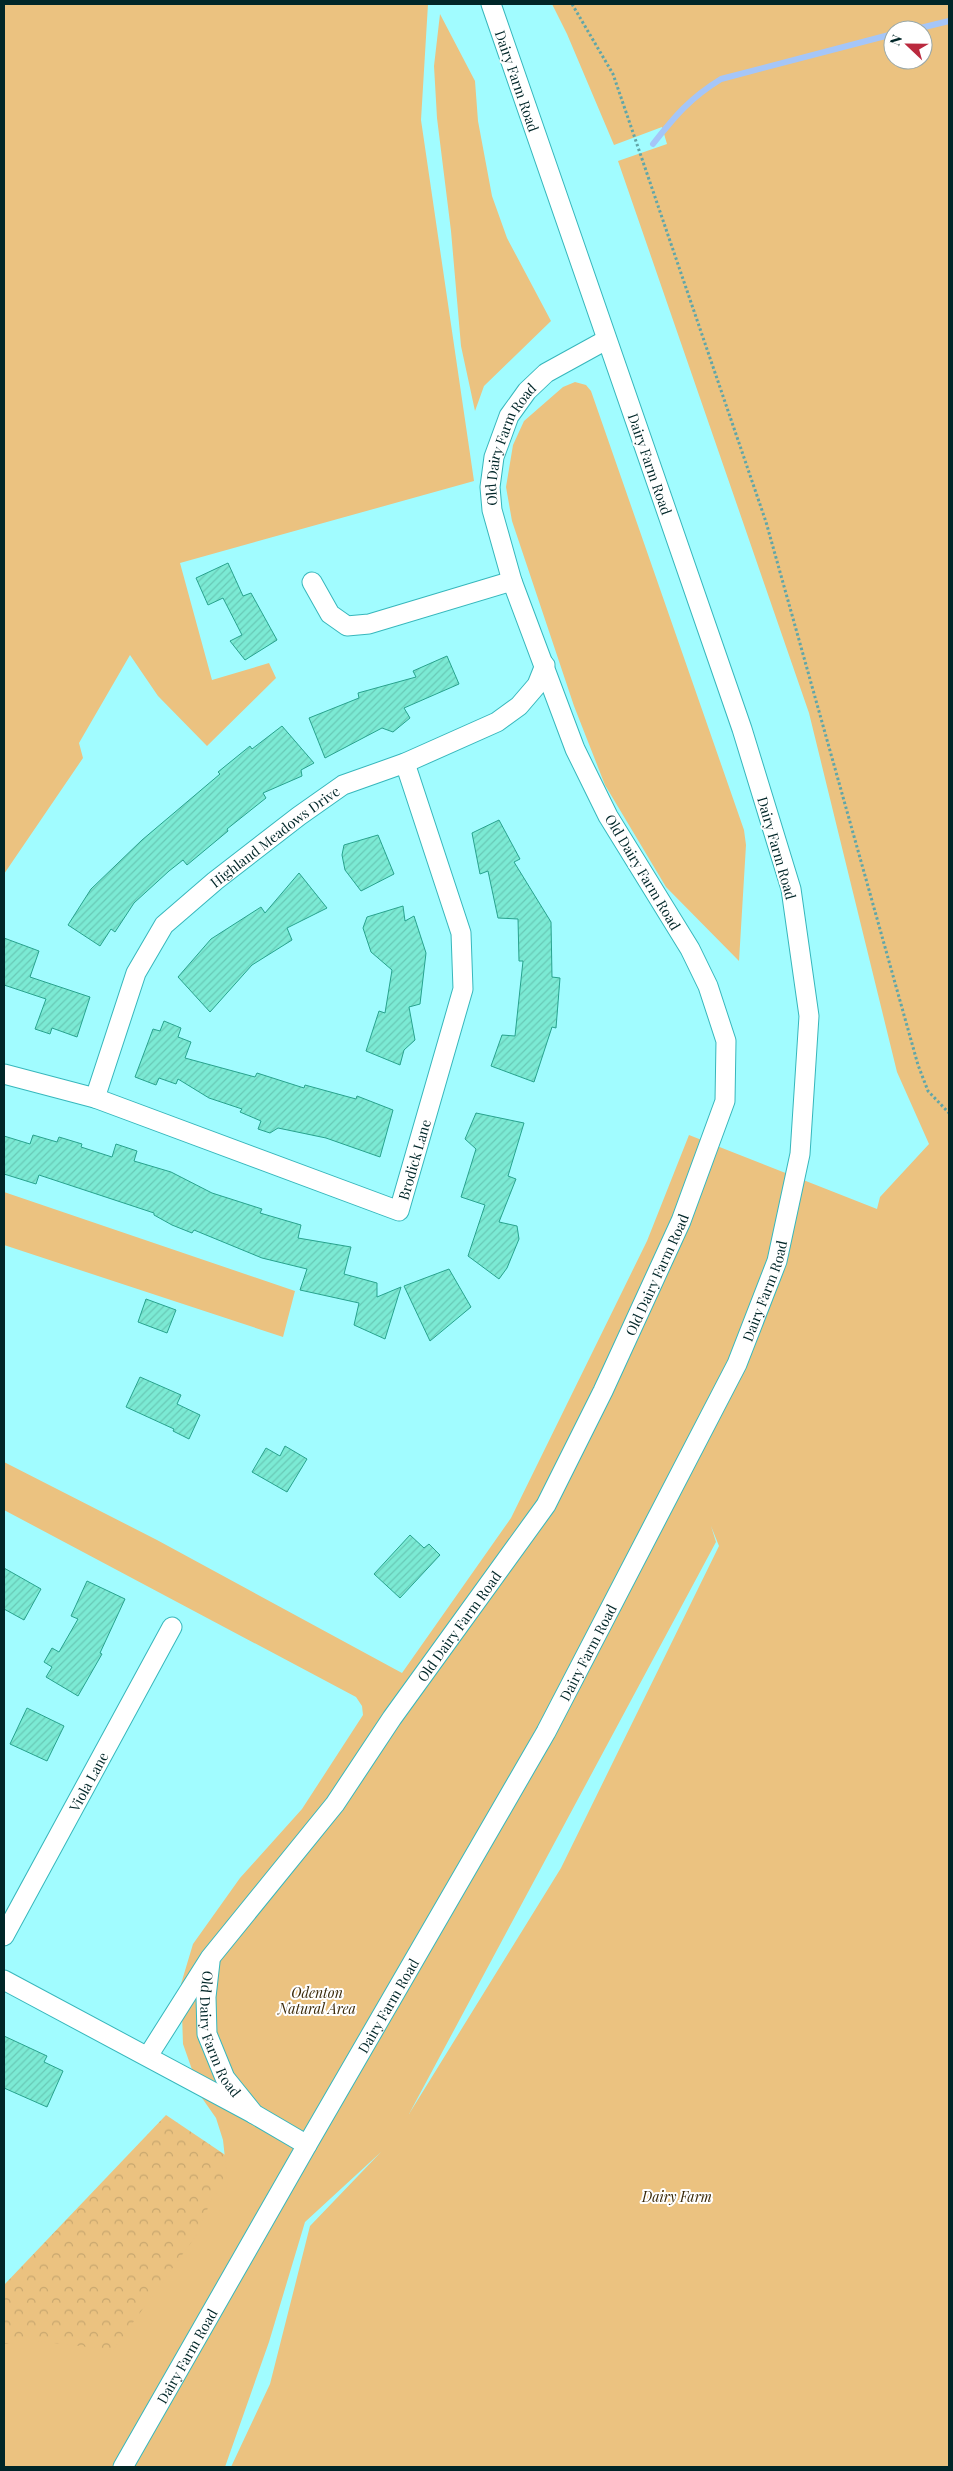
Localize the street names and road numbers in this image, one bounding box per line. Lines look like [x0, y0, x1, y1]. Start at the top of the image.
street label: Dairy Farm Road [491, 28, 543, 134]
street label: Old Dairy Farm Road [480, 378, 540, 507]
street label: Dairy Farm Road [624, 411, 676, 517]
street label: Highland Meadows Drive [206, 781, 343, 891]
street label: Dairy Farm Road [753, 794, 801, 902]
street label: Old Dairy Farm Road [601, 811, 685, 933]
street label: Brodick Lane [393, 1117, 434, 1202]
street label: Old Dairy Farm Road [620, 1211, 692, 1338]
street label: Dairy Farm Road [737, 1238, 791, 1344]
street label: Old Dairy Farm Road [412, 1567, 505, 1685]
street label: Dairy Farm Road [555, 1601, 620, 1704]
street label: Viola Lane [64, 1748, 112, 1815]
street label: Dairy Farm Road [353, 1955, 423, 2056]
street label: Old Dairy Farm Road [196, 1970, 246, 2101]
street label: Dairy Farm Road [152, 2305, 221, 2407]

